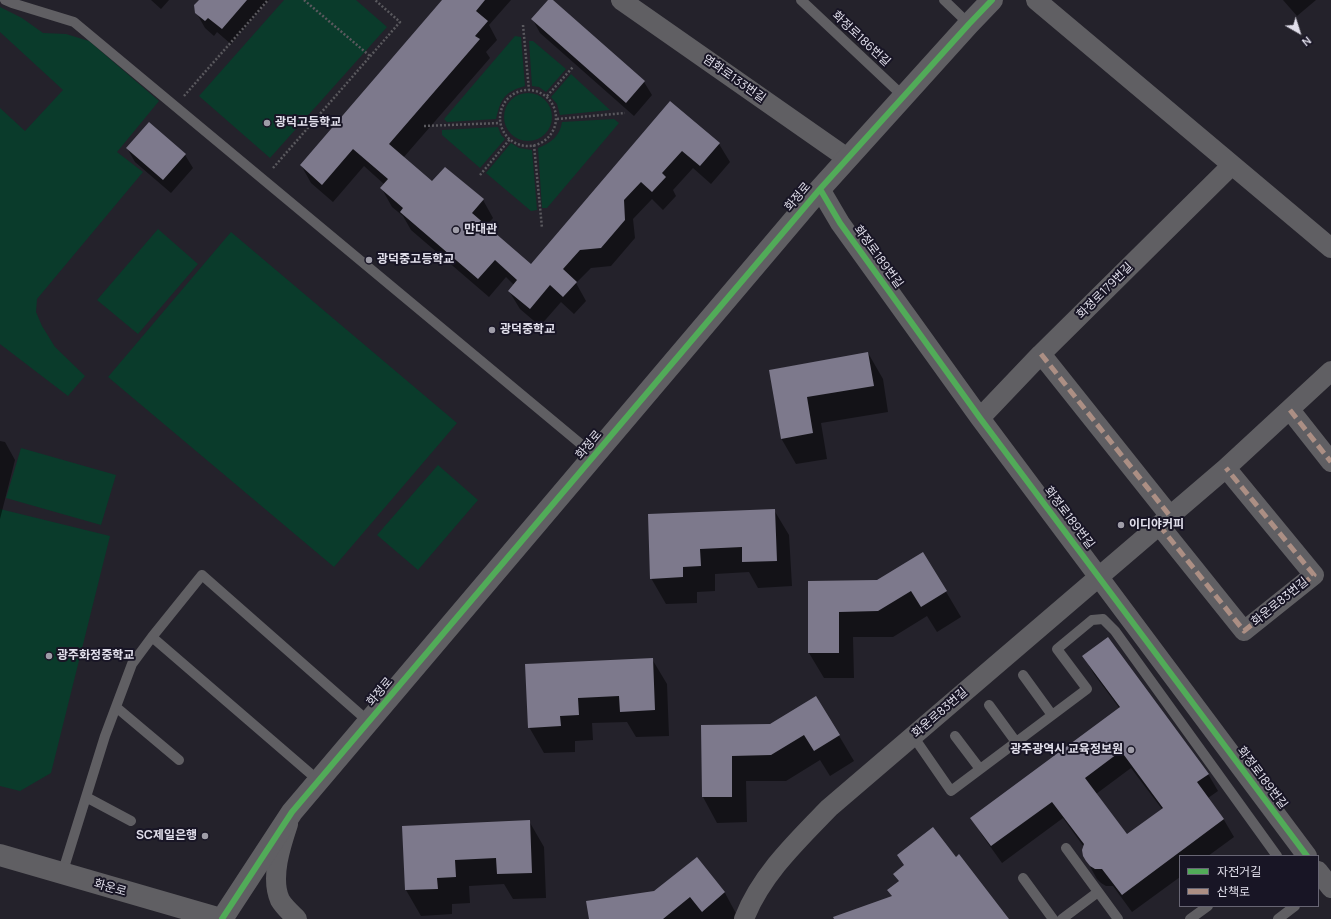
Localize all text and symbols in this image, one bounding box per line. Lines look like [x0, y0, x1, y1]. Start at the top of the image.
street label: 화정로186번길 [829, 8, 893, 70]
north arrow [1279, 12, 1319, 52]
text: N [1299, 33, 1315, 50]
street label: 염화로133번길 [700, 52, 768, 106]
place label: 광덕고등학교 [275, 116, 341, 130]
marker: 광덕고등학교 [262, 118, 272, 128]
street label: 화정로 [782, 180, 814, 214]
place label: 만대관 [464, 223, 497, 237]
street label: 화정로189번길 [850, 223, 906, 291]
marker: 만대관 [451, 225, 461, 235]
place label: 광덕중고등학교 [377, 253, 454, 267]
marker: 광덕중고등학교 [364, 255, 374, 265]
street label: 화정로179번길 [1074, 260, 1136, 322]
place label: 광덕중학교 [500, 323, 555, 337]
marker: 광덕중학교 [487, 325, 497, 335]
street label: 화정로 [573, 428, 605, 462]
street label: 화정로189번길 [1041, 484, 1097, 552]
place label: 이디야커피 [1129, 518, 1184, 532]
marker: 이디야커피 [1116, 520, 1126, 530]
street label: 화운로83번길 [1249, 575, 1311, 629]
place label: 광주화정중학교 [57, 649, 134, 663]
marker: 광주화정중학교 [44, 651, 54, 661]
street label: 화정로 [364, 675, 396, 709]
street label: 화운로83번길 [909, 685, 971, 741]
place label: 광주광역시 교육정보원 [1010, 743, 1123, 757]
street label: 화정로189번길 [1234, 744, 1290, 812]
marker: 광주광역시 교육정보원 [1126, 745, 1136, 755]
place label: SC제일은행 [136, 829, 197, 843]
marker: SC제일은행 [200, 831, 210, 841]
legend [1179, 855, 1319, 907]
text: 자전거길 [1217, 863, 1261, 880]
street label: 화운로 [92, 877, 128, 899]
text: 산책로 [1217, 883, 1250, 900]

